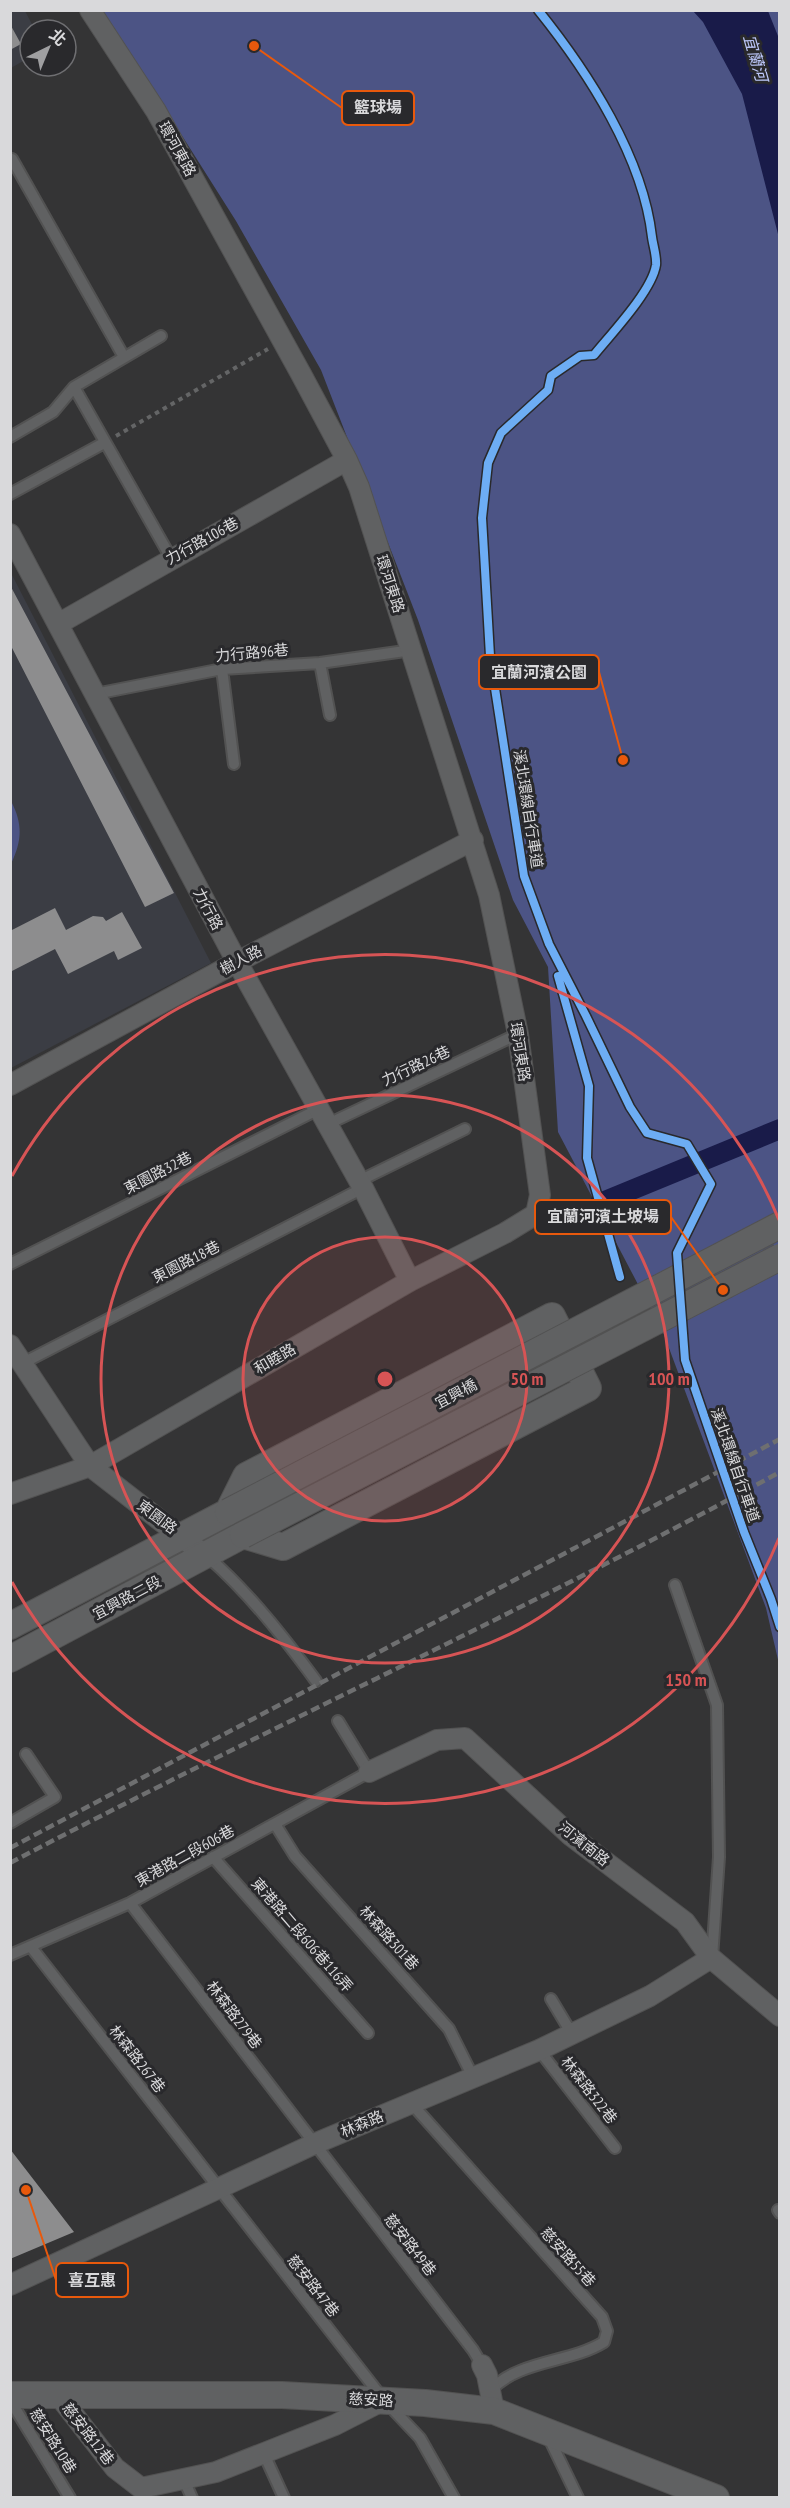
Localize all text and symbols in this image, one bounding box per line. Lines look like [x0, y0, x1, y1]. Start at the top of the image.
north arrow [18, 18, 78, 78]
text: 北 [46, 24, 71, 50]
water label: 宜蘭河 [740, 32, 773, 87]
callout: 籃球場 [342, 91, 414, 125]
text: 籃球場 [354, 97, 402, 117]
street label: 環河東路 [155, 118, 200, 180]
street label: 力行路106巷 [162, 513, 241, 568]
street label: 環河東路 [372, 552, 409, 615]
street label: 力行路96巷 [215, 640, 289, 665]
callout: 宜蘭河濱公園 [479, 655, 599, 689]
text: 宜蘭河濱公園 [491, 662, 587, 682]
street label: 溪北環線自行車道 [510, 748, 547, 870]
street label: 力行路 [189, 884, 227, 933]
street label: 樹人路 [216, 941, 265, 979]
street label: 環河東路 [506, 1021, 535, 1083]
street label: 力行路26巷 [378, 1041, 453, 1090]
street label: 東園路32巷 [121, 1147, 195, 1198]
callout: 宜蘭河濱土坡場 [535, 1200, 671, 1234]
text: 宜蘭河濱土坡場 [547, 1206, 659, 1226]
street label: 東園路18巷 [149, 1236, 223, 1287]
street label: 和睦路 [251, 1339, 299, 1378]
text: 50 m [511, 1367, 543, 1390]
text: 100 m [648, 1367, 690, 1390]
centre of rings [375, 1369, 395, 1389]
street label: 宜興橋 [431, 1375, 480, 1413]
street label: 溪北環線自行車道 [707, 1405, 764, 1525]
street label: 東園路 [134, 1495, 181, 1538]
street label: 宜興路二段 [89, 1572, 164, 1624]
text: 150 m [665, 1668, 707, 1691]
street label: 河濱南路 [555, 1817, 614, 1870]
street label: 東港路二段606巷 [132, 1821, 238, 1891]
street label: 東港路二段606巷116弄 [247, 1874, 357, 1996]
street label: 林森路301巷 [355, 1901, 423, 1974]
street label: 林森路279巷 [203, 1977, 266, 2052]
street label: 林森路267巷 [105, 2021, 170, 2096]
street label: 林森路322巷 [557, 2052, 622, 2127]
street label: 林森路 [337, 2106, 386, 2141]
street label: 慈安路49巷 [380, 2210, 441, 2280]
street label: 慈安路55巷 [537, 2223, 600, 2290]
street label: 慈安路47巷 [283, 2251, 344, 2321]
callout: 喜互惠 [56, 2263, 128, 2297]
text: 喜互惠 [68, 2270, 116, 2290]
street label: 慈安路 [348, 2389, 394, 2410]
street label: 慈安路12巷 [58, 2399, 119, 2469]
street label: 慈安路10巷 [26, 2405, 81, 2477]

